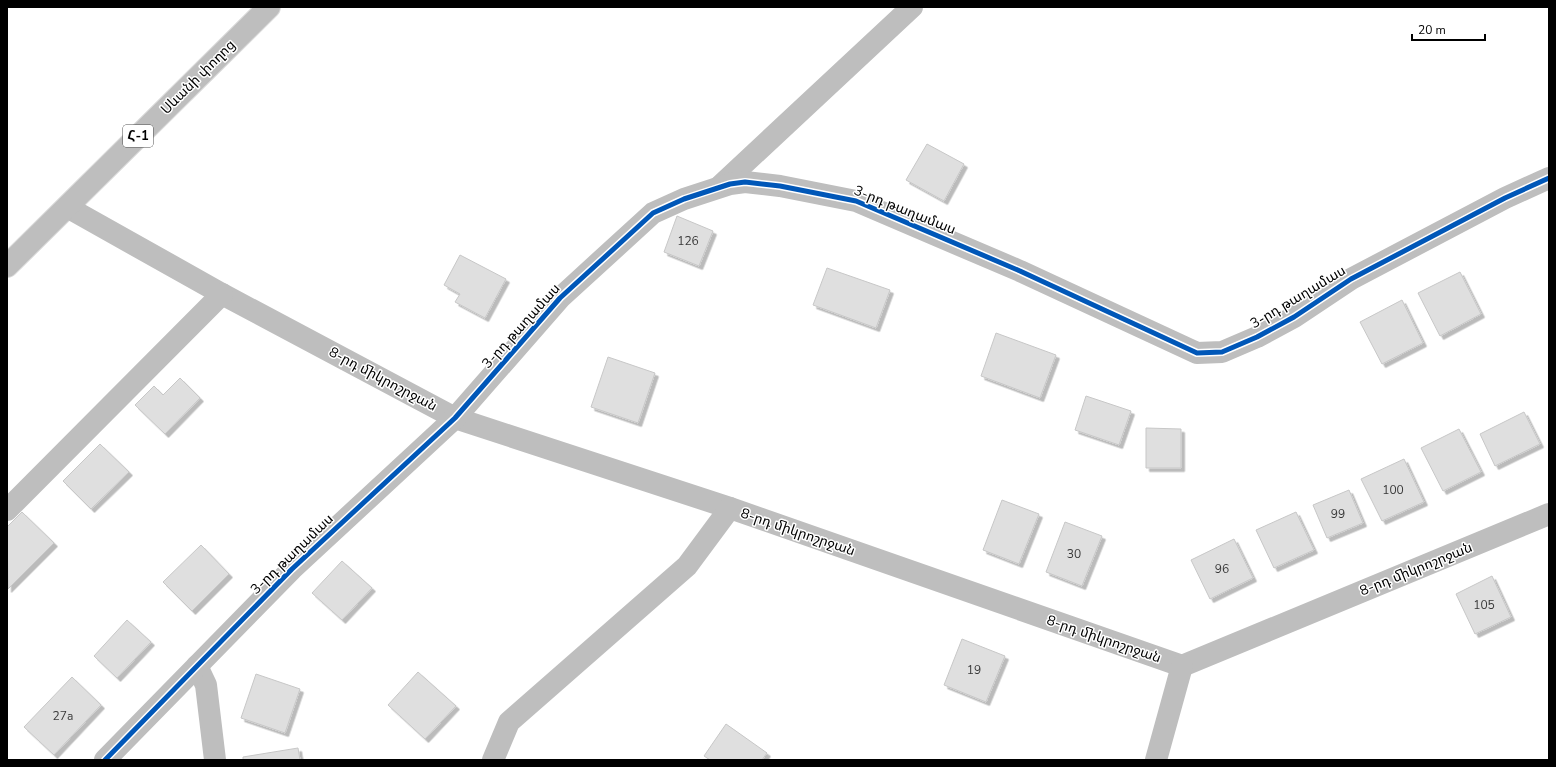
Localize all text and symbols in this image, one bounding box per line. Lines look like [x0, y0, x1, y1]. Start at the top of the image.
scale bar [1412, 16, 1485, 42]
text: 20 m [1418, 22, 1446, 38]
street label: Սևանի փողոց [157, 36, 239, 118]
road number: Հ-1 [123, 125, 153, 147]
street label: 3-րդ թաղամաս [851, 181, 959, 239]
house number: 126 [677, 233, 699, 249]
street label: 3-րդ թաղամաս [1247, 261, 1349, 333]
street label: 3-րդ թաղամաս [478, 279, 564, 373]
street label: 8-րդ միկրոշրջան [326, 342, 440, 416]
house number: 100 [1382, 482, 1404, 498]
street label: 8-րդ միկրոշրջան [738, 503, 858, 561]
house number: 99 [1331, 506, 1345, 522]
street label: 3-րդ թաղամաս [246, 510, 338, 598]
street label: 8-րդ միկրոշրջան [1357, 538, 1475, 600]
house number: 30 [1067, 546, 1081, 562]
house number: 96 [1215, 561, 1229, 577]
house number: 105 [1473, 597, 1495, 613]
street label: 8-րդ միկրոշրջան [1044, 610, 1164, 668]
house number: 19 [967, 662, 981, 678]
house number: 27a [53, 708, 73, 724]

